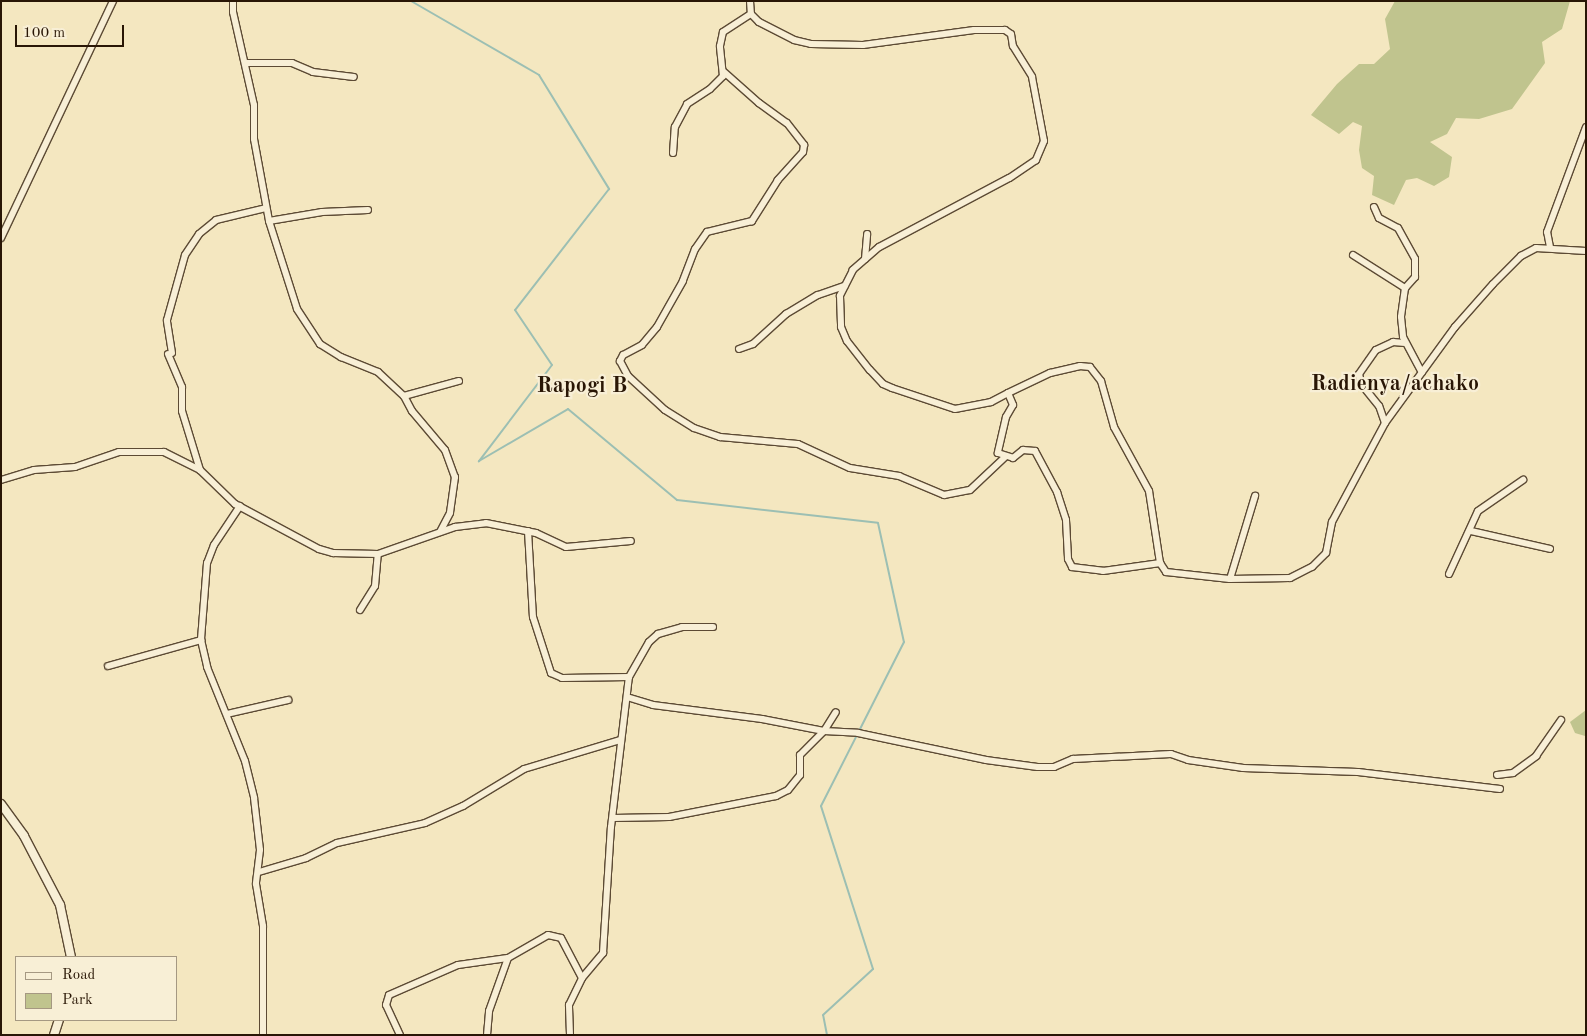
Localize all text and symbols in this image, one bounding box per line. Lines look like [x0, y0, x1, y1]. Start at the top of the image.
scale bar [18, 15, 126, 47]
text: 100 m [23, 26, 65, 41]
district label: Radienya/achako [1311, 372, 1479, 398]
district label: Rapogi B [537, 374, 627, 400]
legend [15, 956, 178, 1021]
text: Road [62, 968, 95, 983]
text: Park [62, 993, 93, 1008]

